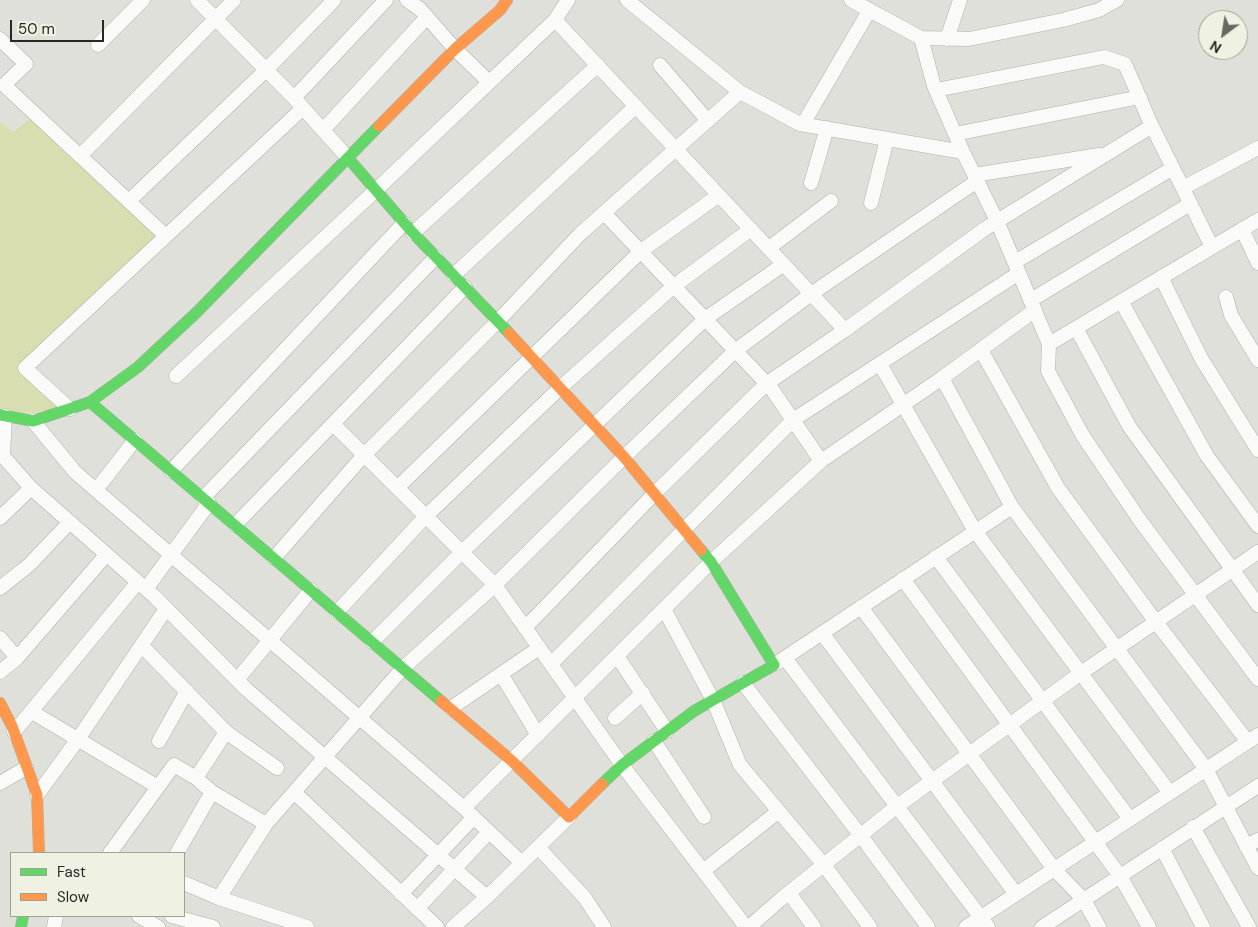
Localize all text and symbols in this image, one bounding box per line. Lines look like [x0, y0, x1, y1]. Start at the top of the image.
scale bar [12, 10, 106, 42]
north arrow [1198, 10, 1248, 60]
text: 50 m [18, 19, 55, 39]
text: N [1207, 37, 1225, 57]
legend [10, 852, 185, 917]
text: Fast [57, 862, 86, 882]
text: Slow [57, 887, 89, 907]

